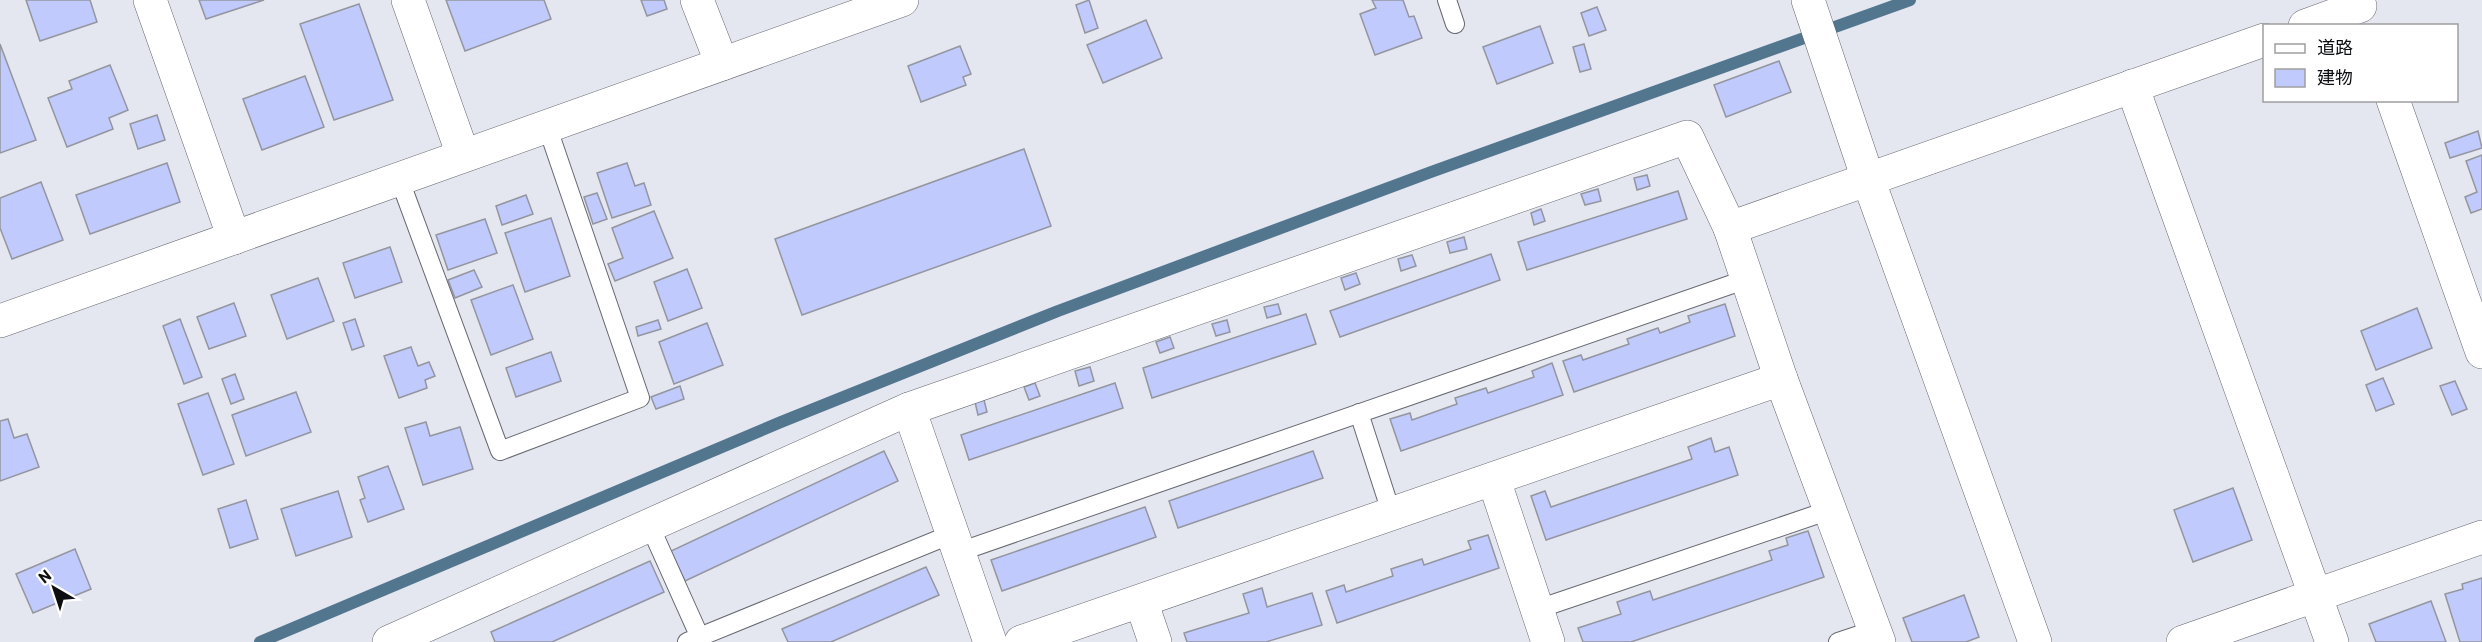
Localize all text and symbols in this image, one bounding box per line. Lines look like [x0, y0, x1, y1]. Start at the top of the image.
legend [2263, 24, 2458, 102]
text: 道路 [2317, 36, 2353, 58]
text: 建物 [2317, 66, 2353, 88]
north arrow [24, 558, 84, 618]
text: N [34, 565, 54, 587]

